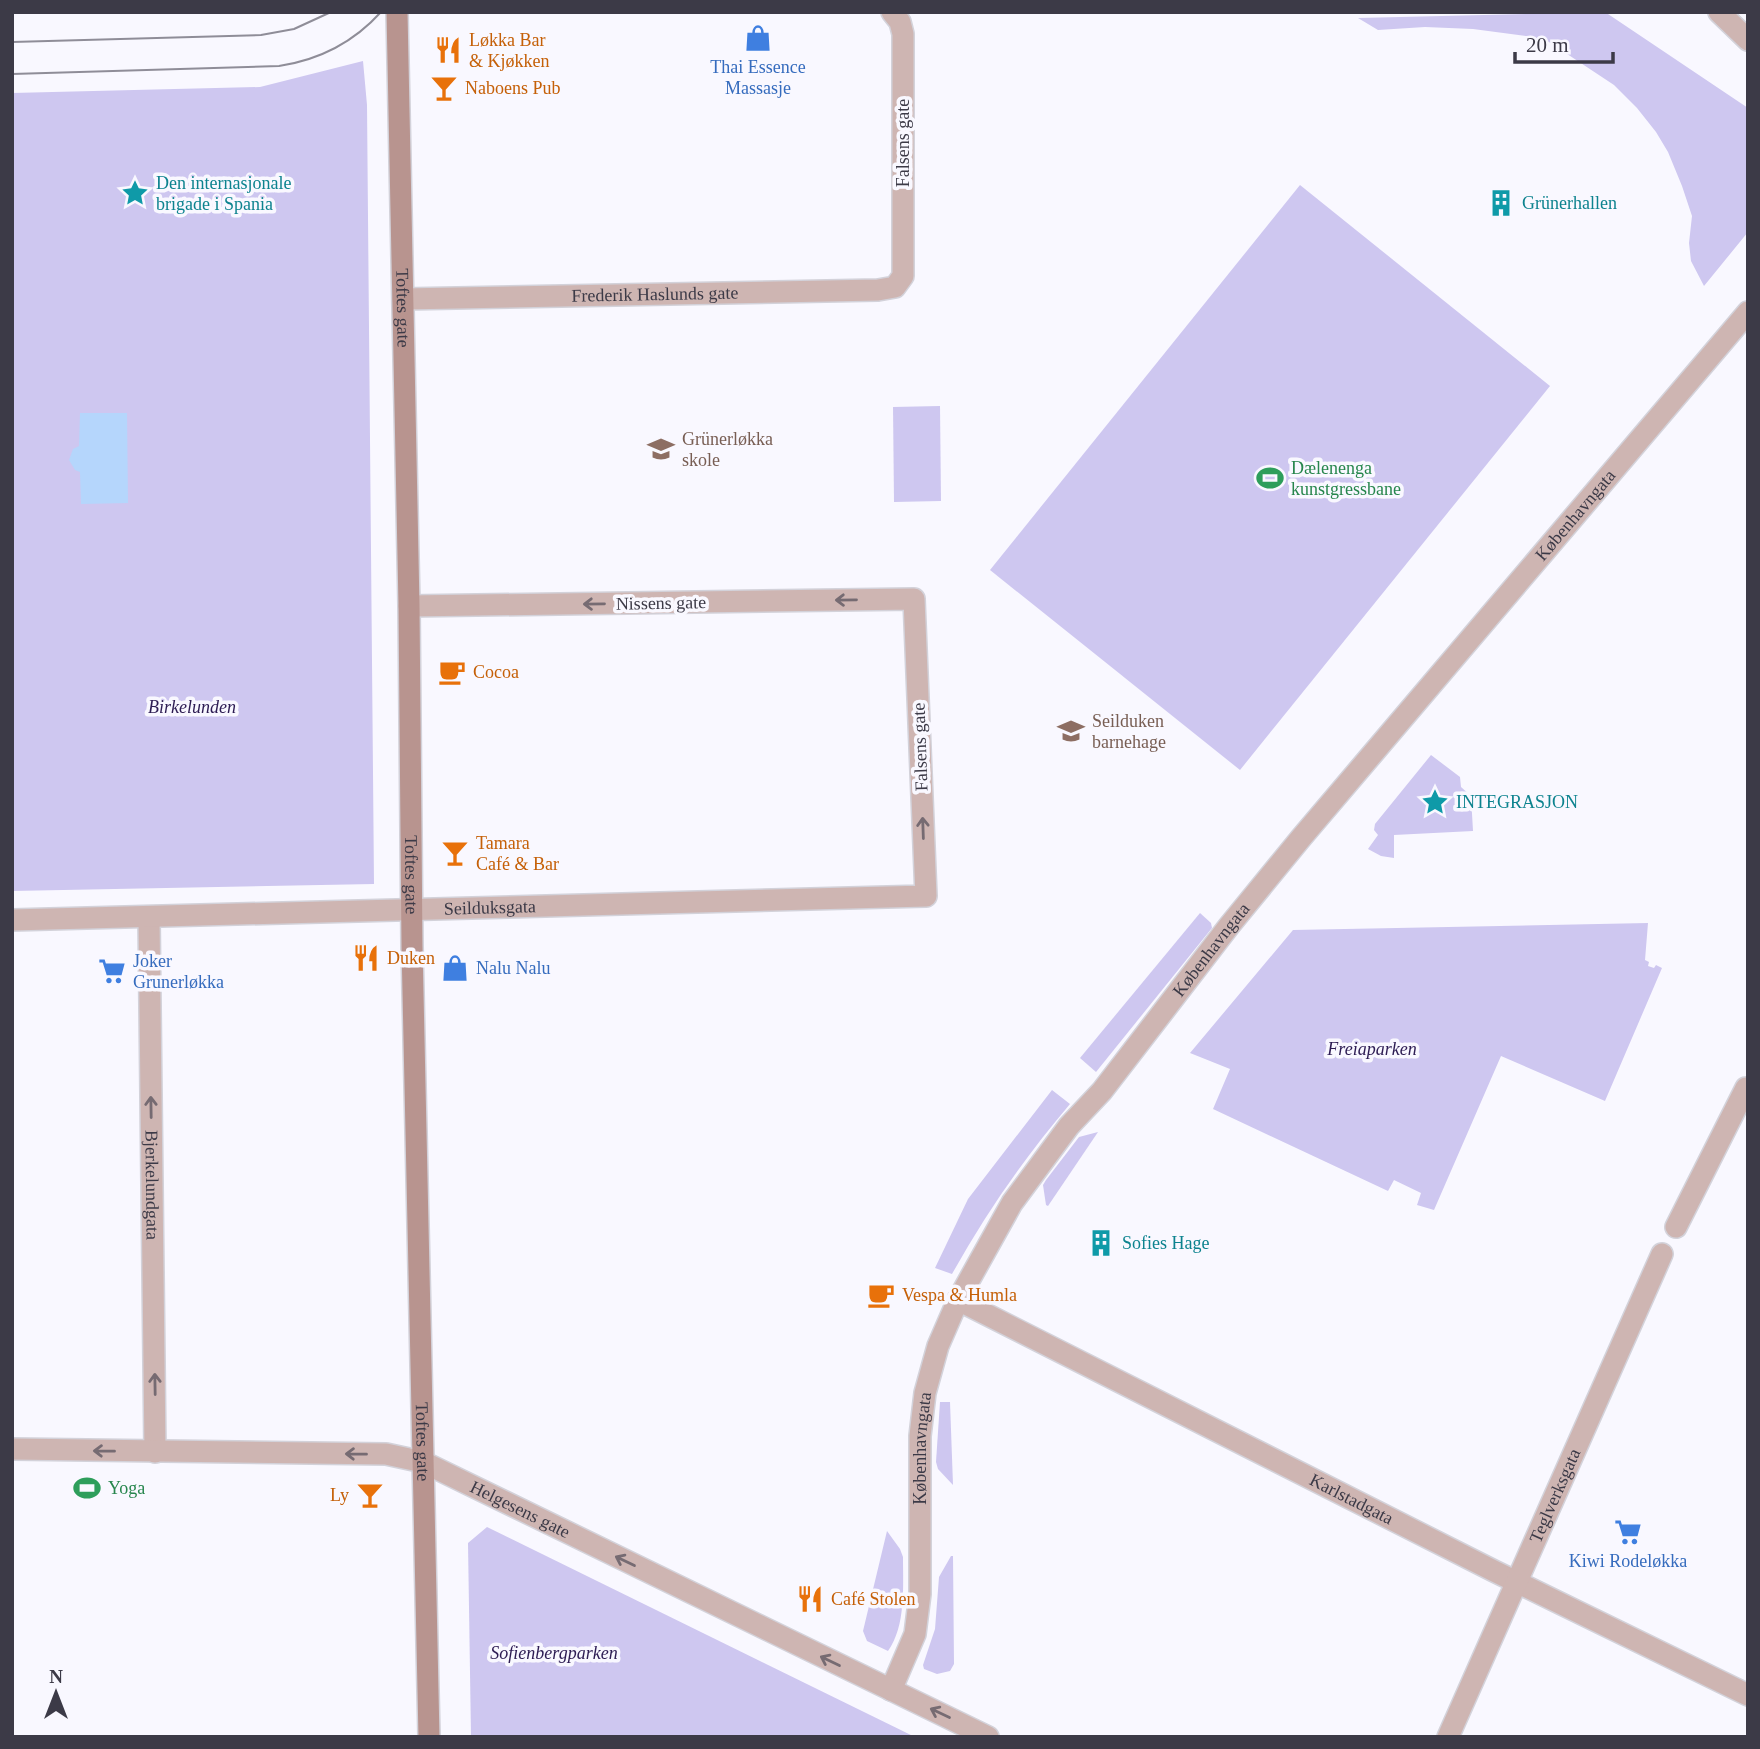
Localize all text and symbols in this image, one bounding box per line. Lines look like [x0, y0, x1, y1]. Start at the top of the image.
scale bar [1515, 21, 1613, 65]
shop icon: Thai Essence Massasje [743, 23, 773, 53]
place label: Løkka Bar & Kjøkken [469, 30, 550, 71]
text: 20 m [1526, 33, 1569, 57]
restaurant icon: Løkka Bar & Kjøkken [433, 35, 463, 65]
place label: Thai Essence Massasje [710, 57, 806, 98]
bar icon: Naboens Pub [429, 73, 459, 103]
place label: Naboens Pub [465, 78, 561, 98]
street label: Falsens gate [893, 99, 913, 187]
place label: Den internasjonale brigade i Spania [156, 173, 291, 214]
place icon: Den internasjonale brigade i Spania [120, 178, 150, 208]
building icon: Grünerhallen [1486, 188, 1516, 218]
place label: Grünerhallen [1522, 193, 1617, 213]
street label: Toftes gate [392, 268, 414, 348]
street label: Frederik Haslunds gate [571, 283, 739, 306]
place label: Grünerløkka skole [682, 429, 773, 470]
school or university icon: Grünerløkka skole [646, 434, 676, 464]
place label: Dælenenga kunstgressbane [1291, 458, 1401, 499]
sports icon: Dælenenga kunstgressbane [1255, 463, 1285, 493]
street label: Københavngata [1531, 466, 1620, 565]
street label: Nissens gate [616, 592, 706, 614]
one-way arrow [835, 593, 858, 606]
one-way arrow [583, 597, 606, 611]
cafe icon: Cocoa [437, 657, 467, 687]
place label: Cocoa [473, 662, 519, 682]
park label: Birkelunden [148, 697, 236, 717]
street label: Falsens gate [908, 702, 932, 792]
place label: Seilduken barnehage [1092, 711, 1166, 752]
school or university icon: Seilduken barnehage [1056, 716, 1086, 746]
place icon: INTEGRASJON [1420, 787, 1450, 817]
place label: INTEGRASJON [1456, 792, 1578, 812]
one-way arrow [917, 817, 930, 840]
place label: Tamara Café & Bar [476, 833, 559, 874]
street label: Toftes gate [401, 835, 422, 915]
bar icon: Tamara Café & Bar [440, 838, 470, 868]
street label: Seilduksgata [444, 896, 536, 919]
street label: Københavngata [1169, 899, 1254, 1000]
restaurant icon: Duken [351, 943, 381, 973]
place label: Duken [387, 948, 435, 968]
place label: Joker Grunerløkka [133, 951, 224, 992]
shop icon: Nalu Nalu [440, 953, 470, 983]
supermarket icon: Joker Grunerløkka [97, 956, 127, 986]
place label: Nalu Nalu [476, 958, 550, 978]
park label: Freiaparken [1326, 1039, 1417, 1059]
one-way arrow [144, 1096, 158, 1119]
street label: Bjerkelundgata [141, 1130, 163, 1240]
building icon: Sofies Hage [1086, 1228, 1116, 1258]
place label: Sofies Hage [1122, 1233, 1209, 1253]
cafe icon: Vespa & Humla [866, 1280, 896, 1310]
place label: Vespa & Humla [902, 1285, 1017, 1305]
one-way arrow [148, 1372, 161, 1395]
street label: Københavngata [910, 1391, 935, 1505]
street label: Toftes gate [412, 1402, 434, 1482]
one-way arrow [93, 1444, 116, 1457]
street label: Teglverksgata [1525, 1446, 1585, 1546]
one-way arrow [345, 1447, 368, 1461]
street label: Karlstadgata [1306, 1470, 1397, 1528]
sports icon: Yoga [72, 1473, 102, 1503]
street label: Helgesens gate [467, 1477, 573, 1542]
place label: Yoga [108, 1478, 145, 1498]
bar icon: Ly [355, 1480, 385, 1510]
place label: Ly [330, 1485, 349, 1505]
supermarket icon: Kiwi Rodeløkka [1613, 1517, 1643, 1547]
place label: Kiwi Rodeløkka [1569, 1551, 1687, 1571]
one-way arrow [615, 1553, 636, 1567]
restaurant icon: Café Stolen [795, 1584, 825, 1614]
place label: Café Stolen [831, 1589, 915, 1609]
park label: Sofienbergparken [490, 1643, 618, 1663]
one-way arrow [819, 1654, 841, 1667]
north arrow [21, 1658, 91, 1728]
text: N [49, 1666, 63, 1687]
one-way arrow [930, 1706, 951, 1719]

